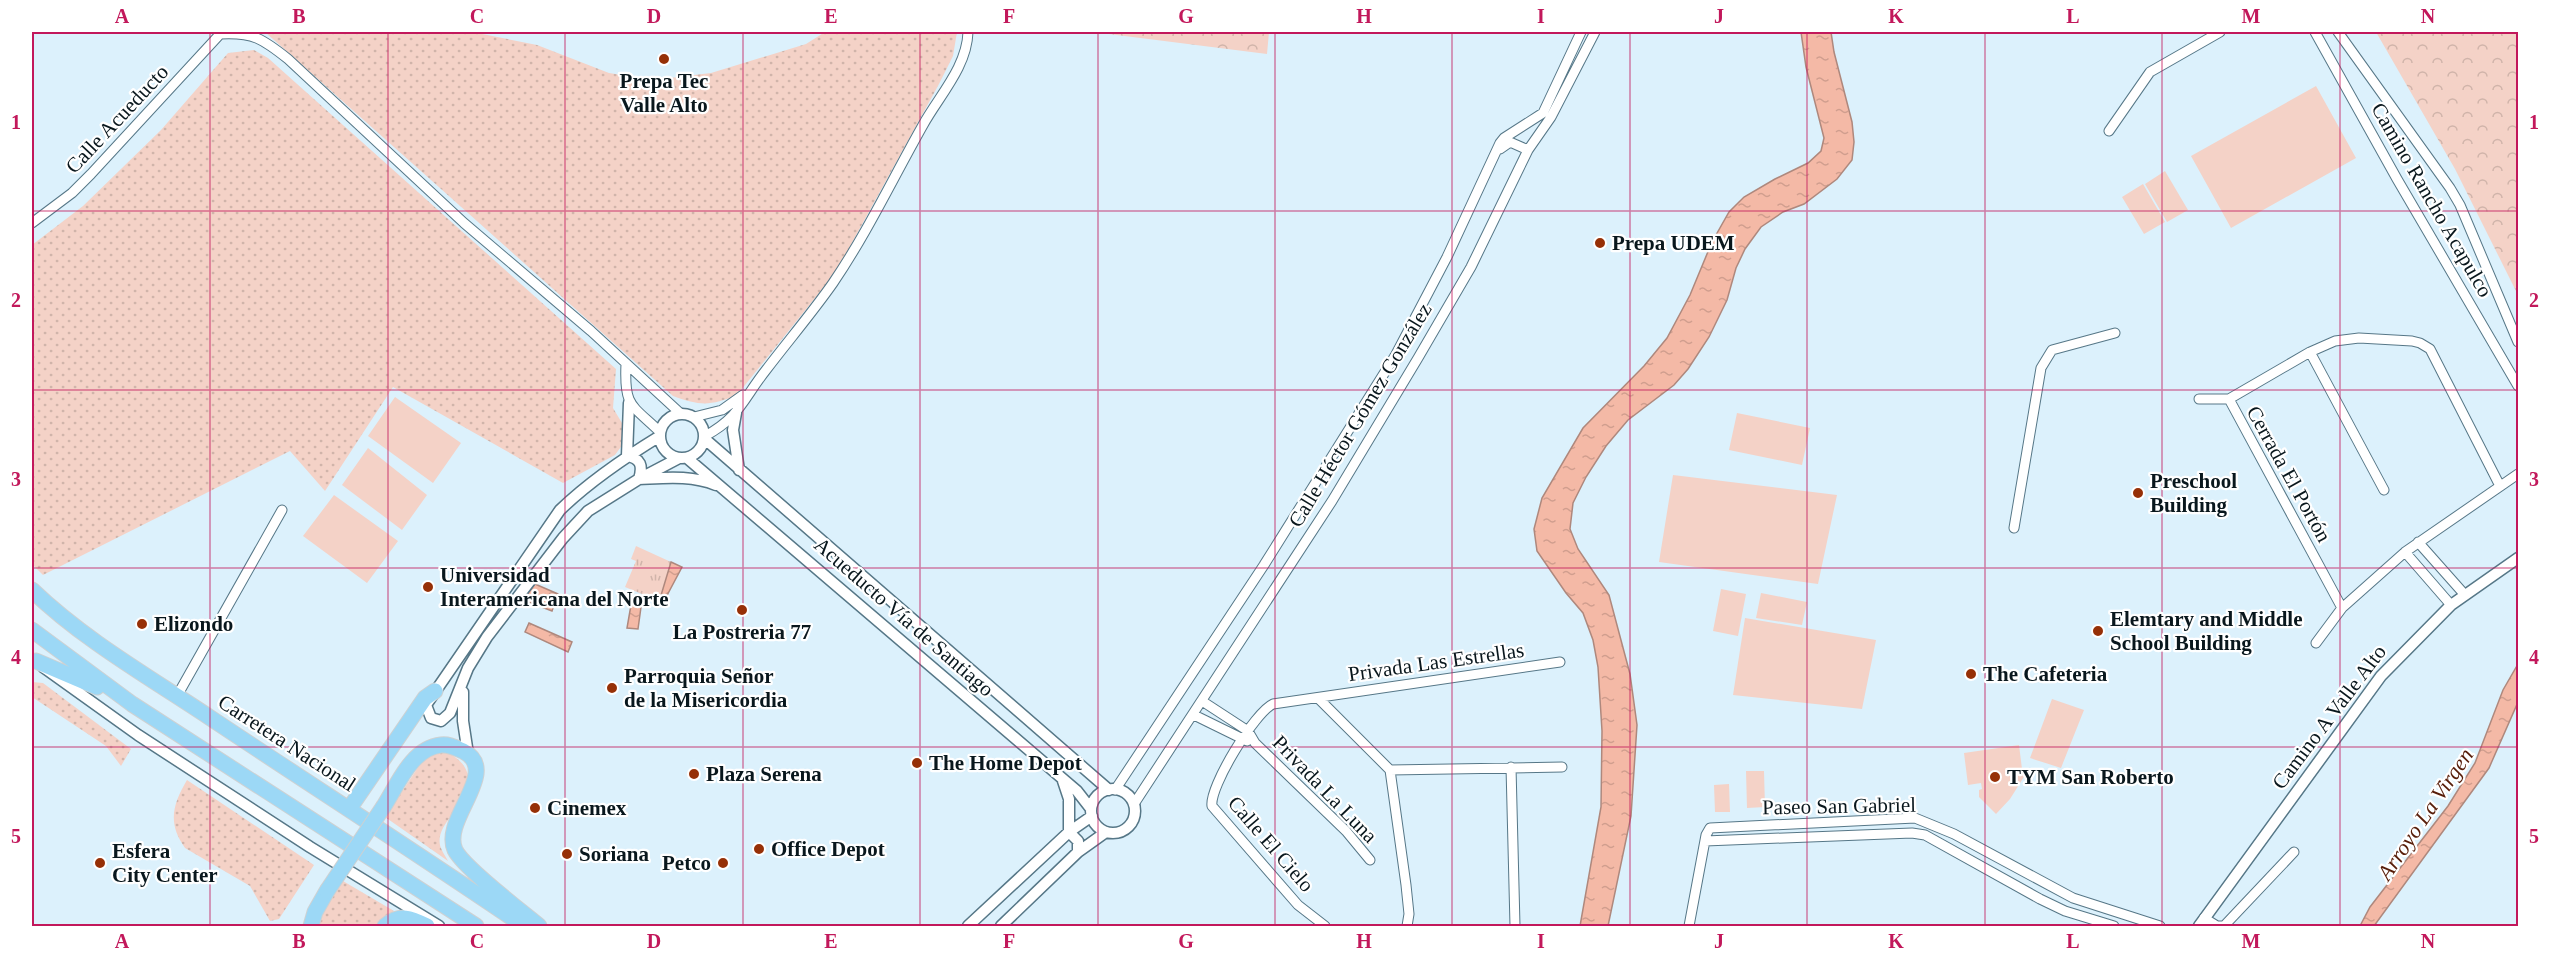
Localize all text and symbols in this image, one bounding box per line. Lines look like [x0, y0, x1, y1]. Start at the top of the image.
text: A [115, 5, 130, 27]
text: B [292, 5, 306, 27]
text: C [470, 5, 484, 27]
text: D [647, 5, 661, 27]
text: E [824, 5, 838, 27]
text: F [1003, 5, 1015, 27]
text: G [1178, 5, 1194, 27]
text: H [1356, 5, 1372, 27]
text: I [1537, 5, 1545, 27]
text: J [1714, 5, 1724, 27]
text: K [1888, 5, 1904, 27]
text: L [2066, 5, 2080, 27]
text: M [2242, 5, 2261, 27]
text: N [2421, 5, 2436, 27]
marker: Prepa Tec Valle Alto [657, 52, 671, 66]
street label: Calle Acueducto [61, 60, 173, 178]
place label: Prepa Tec Valle Alto [620, 69, 708, 117]
street label: Camino Rancho Acapulco [2366, 99, 2498, 301]
text: 1 [11, 111, 21, 133]
text: 1 [2529, 111, 2539, 133]
place label: Prepa UDEM [1612, 231, 1735, 255]
marker: Prepa UDEM [1593, 236, 1607, 250]
text: 2 [11, 289, 21, 311]
text: 2 [2529, 289, 2539, 311]
street label: Calle Héctor Gómez González [1283, 299, 1437, 531]
street label: Cerrada El Portón [2242, 402, 2336, 547]
text: 3 [11, 468, 21, 490]
text: 3 [2529, 468, 2539, 490]
place label: Preschool Building [2150, 469, 2237, 517]
marker: Preschool Building [2131, 486, 2145, 500]
street label: Acueducto Vía de Santiago [809, 533, 999, 701]
place label: Universidad Interamericana del Norte [440, 563, 669, 611]
marker: Universidad Interamericana del Norte [421, 580, 435, 594]
marker: La Postreria 77 [735, 603, 749, 617]
place label: Elemtary and Middle School Building [2110, 607, 2303, 655]
place label: Elizondo [154, 612, 233, 636]
marker: Elizondo [135, 617, 149, 631]
place label: La Postreria 77 [673, 620, 811, 644]
marker: Elemtary and Middle School Building [2091, 624, 2105, 638]
street label: Privada Las Estrellas [1347, 638, 1525, 686]
street label: Camino A Valle Alto [2267, 640, 2391, 794]
text: 4 [11, 646, 21, 668]
text: 4 [2529, 646, 2539, 668]
place label: The Cafeteria [1983, 662, 2108, 686]
place label: Parroquia Señor de la Misericordia [624, 664, 788, 712]
marker: The Cafeteria [1964, 667, 1978, 681]
marker: Parroquia Señor de la Misericordia [605, 681, 619, 695]
street label: Carretera Nacional [214, 690, 360, 796]
street label: Privada La Luna [1268, 730, 1383, 848]
water label: Arroyo La Virgen [2371, 744, 2478, 886]
place label: The Home Depot [929, 751, 1082, 775]
marker: The Home Depot [910, 756, 924, 770]
place label: Plaza Serena [706, 762, 822, 786]
place label: TYM San Roberto [2007, 765, 2174, 789]
marker: Plaza Serena [687, 767, 701, 781]
marker: TYM San Roberto [1988, 770, 2002, 784]
street label: Calle El Cielo [1223, 791, 1319, 897]
street label: Paseo San Gabriel [1762, 793, 1916, 819]
place label: Cinemex [547, 796, 627, 820]
marker: Cinemex [528, 801, 542, 815]
text: 5 [11, 825, 21, 847]
text: 5 [2529, 825, 2539, 847]
place label: Office Depot [771, 837, 885, 861]
place label: Esfera City Center [112, 839, 218, 887]
place label: Soriana [579, 842, 650, 866]
marker: Office Depot [752, 842, 766, 856]
marker: Soriana [560, 847, 574, 861]
place label: Petco [662, 851, 711, 875]
marker: Esfera City Center [93, 856, 107, 870]
marker: Petco [716, 856, 730, 870]
text: A [115, 930, 130, 952]
text: B [292, 930, 306, 952]
text: C [470, 930, 484, 952]
text: D [647, 930, 661, 952]
text: E [824, 930, 838, 952]
text: F [1003, 930, 1015, 952]
text: G [1178, 930, 1194, 952]
text: H [1356, 930, 1372, 952]
text: I [1537, 930, 1545, 952]
text: J [1714, 930, 1724, 952]
text: K [1888, 930, 1904, 952]
text: L [2066, 930, 2080, 952]
text: M [2242, 930, 2261, 952]
text: N [2421, 930, 2436, 952]

